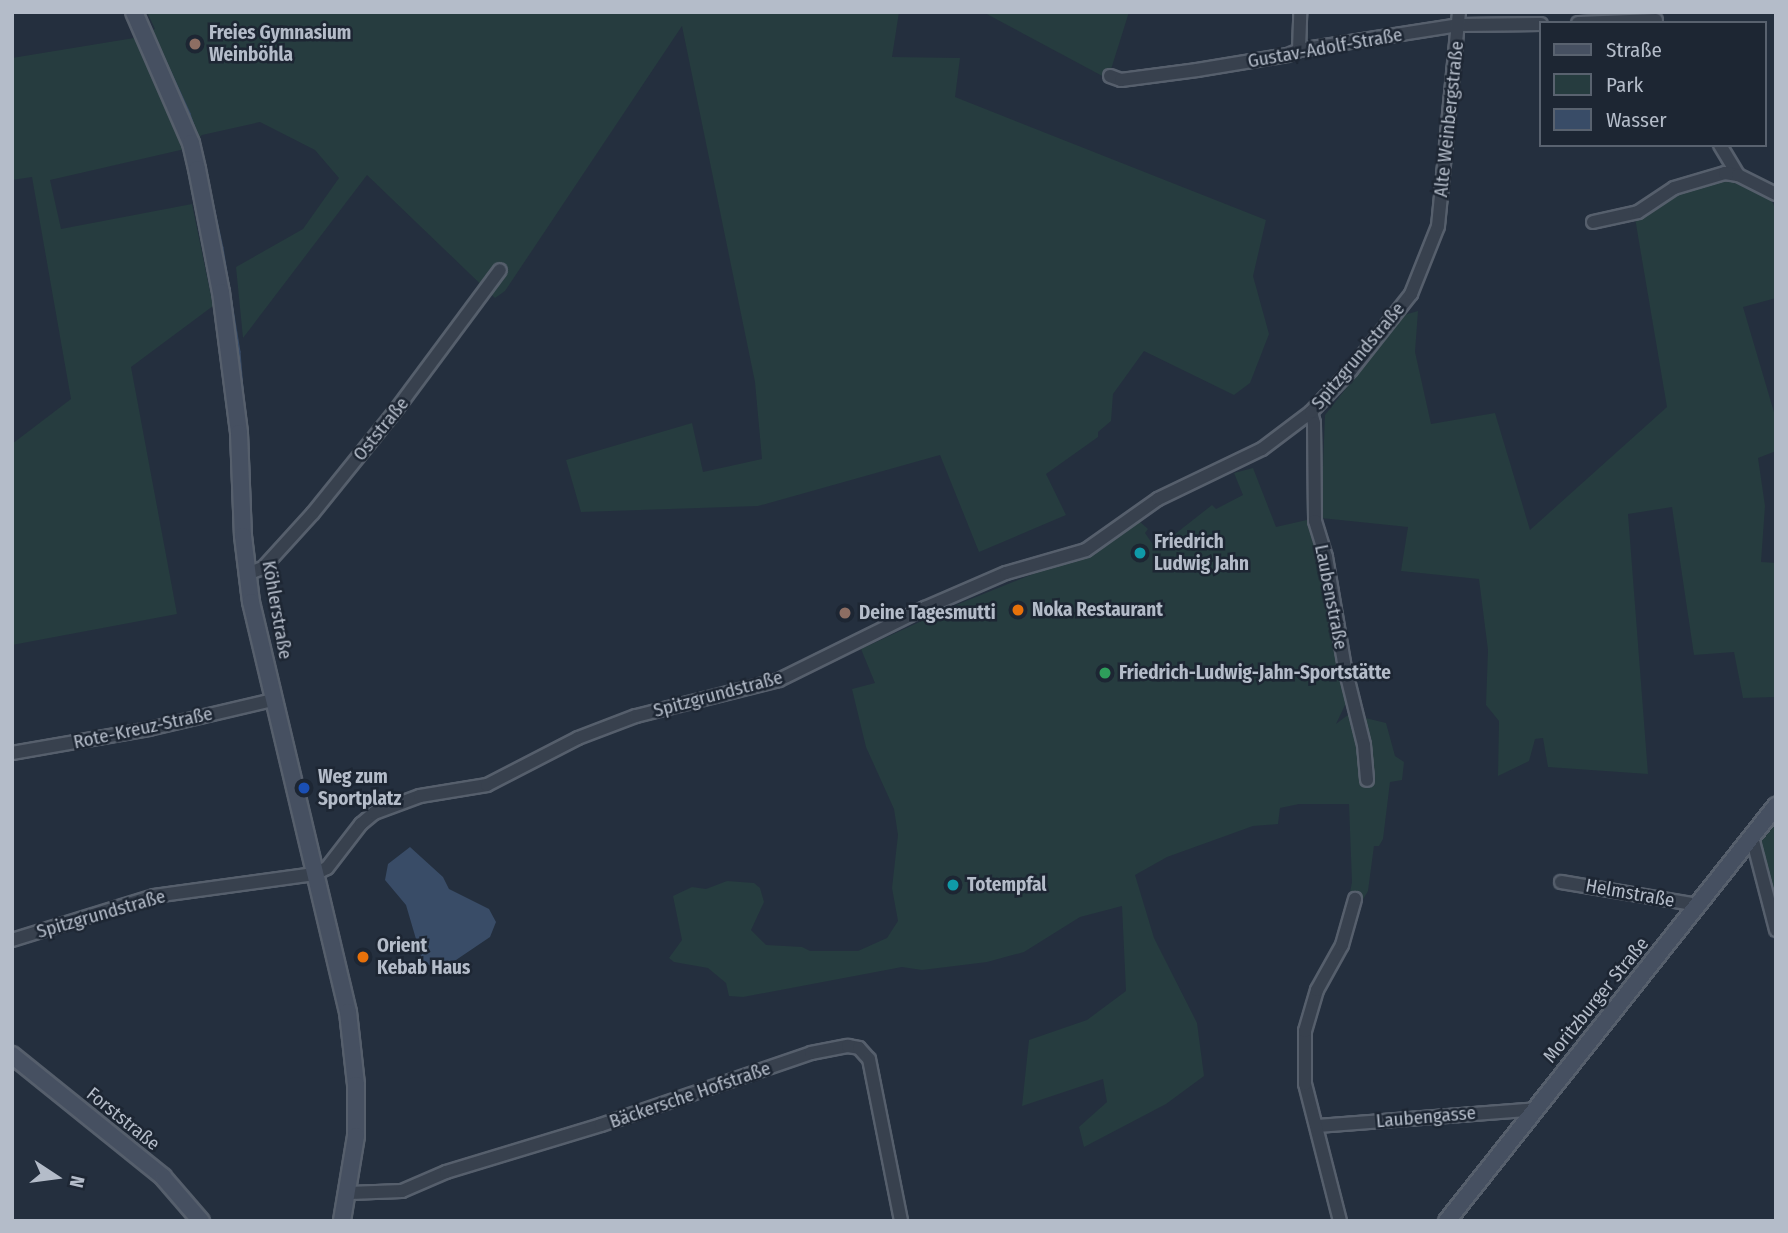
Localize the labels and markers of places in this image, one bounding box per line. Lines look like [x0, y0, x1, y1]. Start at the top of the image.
place label: Freies Gymnasium Weinböhla [209, 22, 351, 66]
marker: Freies Gymnasium Weinböhla [187, 36, 203, 52]
place label: Friedrich Ludwig Jahn [1154, 531, 1249, 575]
marker: Friedrich Ludwig Jahn [1132, 545, 1148, 561]
place label: Noka Restaurant [1032, 599, 1163, 621]
place label: Deine Tagesmutti [859, 602, 996, 624]
marker: Noka Restaurant [1010, 602, 1026, 618]
marker: Deine Tagesmutti [837, 605, 853, 621]
place label: Friedrich-Ludwig-Jahn-Sportstätte [1119, 662, 1391, 684]
marker: Friedrich-Ludwig-Jahn-Sportstätte [1097, 665, 1113, 681]
place label: Weg zum Sportplatz [318, 766, 401, 810]
marker: Weg zum Sportplatz [296, 780, 312, 796]
place label: Totempfal [967, 874, 1046, 896]
marker: Totempfal [945, 877, 961, 893]
place label: Orient Kebab Haus [377, 935, 470, 979]
marker: Orient Kebab Haus [355, 949, 371, 965]

